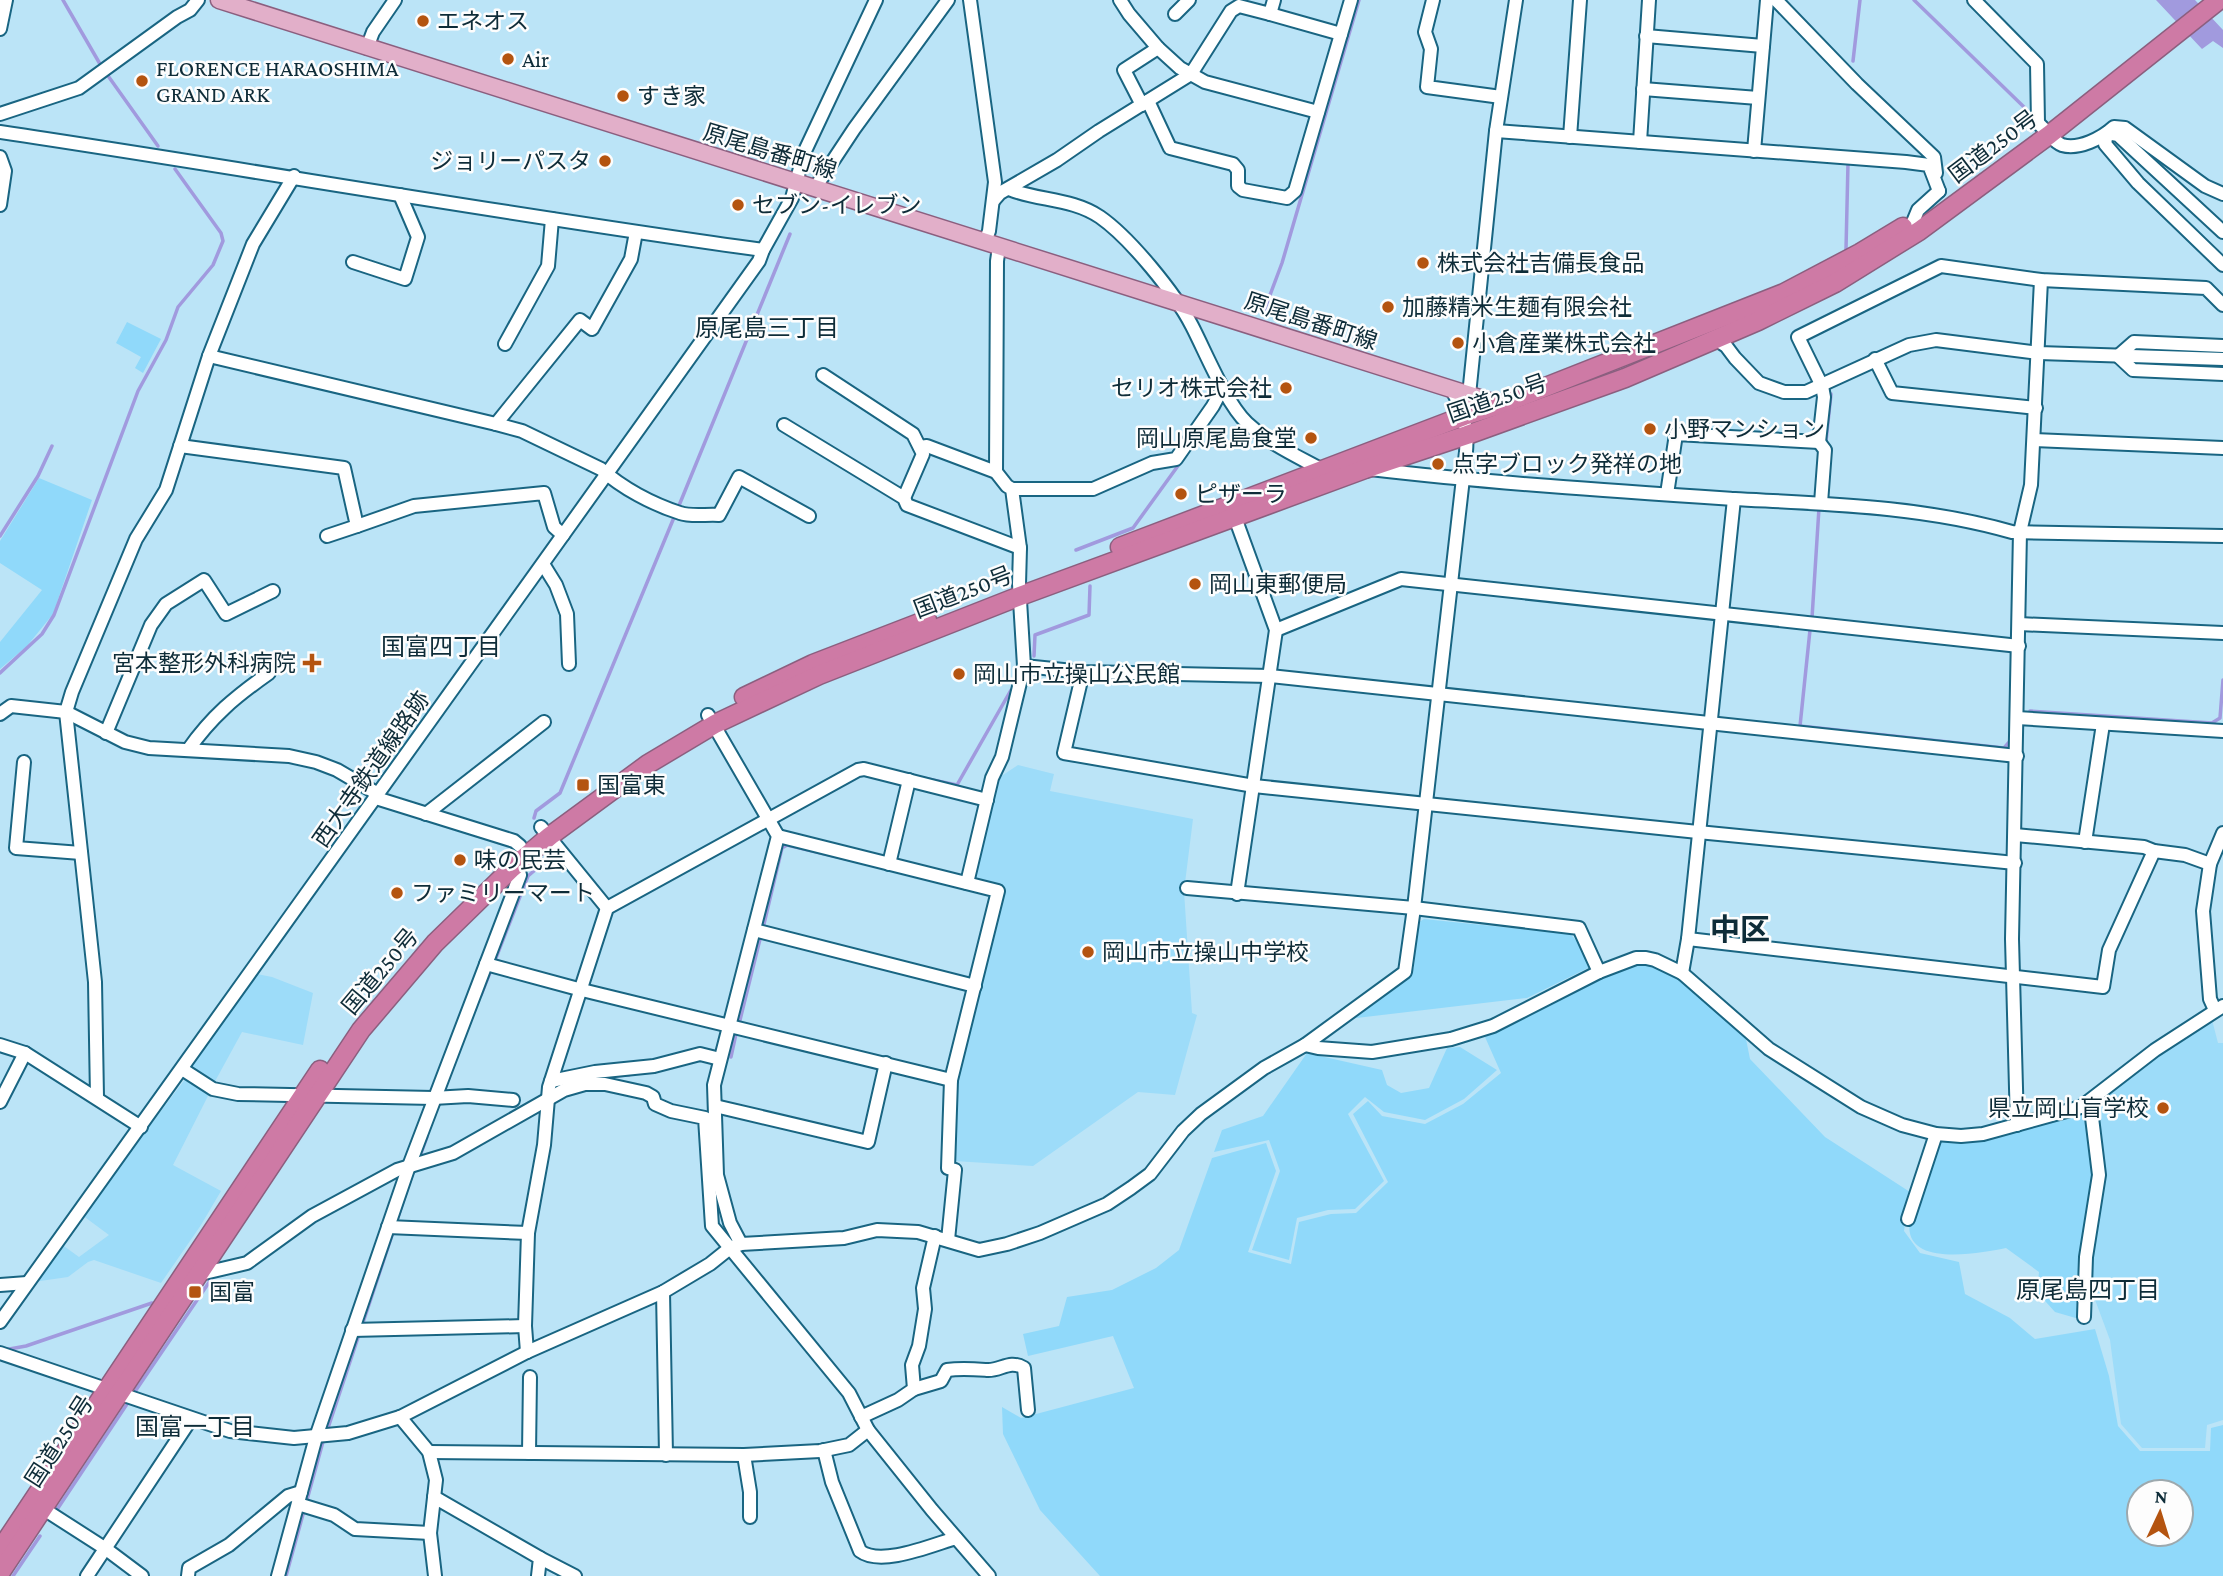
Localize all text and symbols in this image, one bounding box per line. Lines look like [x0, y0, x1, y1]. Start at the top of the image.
place label: エネオス [437, 8, 529, 34]
marker: エネオス [415, 13, 431, 29]
place label: Air [522, 46, 549, 72]
marker: Air [500, 51, 516, 67]
place label: FLORENCE HARAOSHIMA GRAND ARK [156, 55, 399, 107]
marker: FLORENCE HARAOSHIMA GRAND ARK [134, 73, 150, 89]
place label: すき家 [637, 83, 706, 109]
marker: すき家 [615, 88, 631, 104]
street label: 国道250号 [1944, 104, 2042, 188]
street label: 原尾島番町線 [700, 118, 840, 184]
place label: ジョリーパスタ [430, 148, 591, 174]
marker: ジョリーパスタ [597, 153, 613, 169]
place label: セブン-イレブン [752, 192, 921, 218]
marker: セブン-イレブン [730, 197, 746, 213]
place label: 株式会社吉備長食品 [1437, 250, 1644, 276]
marker: 株式会社吉備長食品 [1415, 255, 1431, 271]
street label: 原尾島番町線 [1241, 287, 1381, 355]
place label: 加藤精米生麺有限会社 [1402, 294, 1632, 320]
marker: 加藤精米生麺有限会社 [1380, 299, 1396, 315]
district label: 原尾島三丁目 [695, 314, 839, 341]
place label: 小倉産業株式会社 [1472, 330, 1656, 356]
marker: 小倉産業株式会社 [1450, 335, 1466, 351]
street label: 国道250号 [1444, 369, 1550, 427]
place label: セリオ株式会社 [1111, 375, 1272, 401]
marker: セリオ株式会社 [1278, 380, 1294, 396]
place label: 小野マンション [1664, 416, 1825, 442]
marker: 小野マンション [1642, 421, 1658, 437]
place label: 岡山原尾島食堂 [1136, 425, 1297, 451]
marker: 岡山原尾島食堂 [1303, 430, 1319, 446]
place label: 点字ブロック発祥の地 [1452, 451, 1682, 477]
marker: 点字ブロック発祥の地 [1430, 456, 1446, 472]
place label: ピザーラ [1195, 481, 1287, 507]
marker: ピザーラ [1173, 486, 1189, 502]
street label: 国道250号 [910, 561, 1016, 623]
place label: 岡山東郵便局 [1209, 571, 1347, 597]
marker: 岡山東郵便局 [1187, 576, 1203, 592]
district label: 国富四丁目 [381, 633, 501, 660]
place label: 宮本整形外科病院 [112, 650, 296, 676]
marker: 宮本整形外科病院 [302, 653, 322, 673]
place label: 岡山市立操山公民館 [973, 661, 1180, 687]
marker: 岡山市立操山公民館 [951, 666, 967, 682]
street label: 西大寺鉄道線路跡 [308, 686, 434, 852]
place label: 国富東 [597, 772, 666, 798]
marker: 国富東 [575, 777, 591, 793]
place label: 味の民芸 [474, 847, 566, 873]
marker: 味の民芸 [452, 852, 468, 868]
place label: ファミリーマート [411, 880, 595, 906]
marker: ファミリーマート [389, 885, 405, 901]
district label: 中区 [1710, 913, 1770, 946]
street label: 国道250号 [337, 923, 423, 1019]
place label: 岡山市立操山中学校 [1102, 939, 1309, 965]
marker: 岡山市立操山中学校 [1080, 944, 1096, 960]
place label: 県立岡山盲学校 [1988, 1095, 2149, 1121]
marker: 県立岡山盲学校 [2155, 1100, 2171, 1116]
district label: 原尾島四丁目 [2016, 1276, 2160, 1303]
place label: 国富 [209, 1279, 255, 1305]
marker: 国富 [187, 1284, 203, 1300]
street label: 国道250号 [20, 1390, 98, 1492]
district label: 国富一丁目 [135, 1413, 255, 1440]
north arrow [2125, 1478, 2195, 1548]
text: N [2154, 1486, 2168, 1507]

